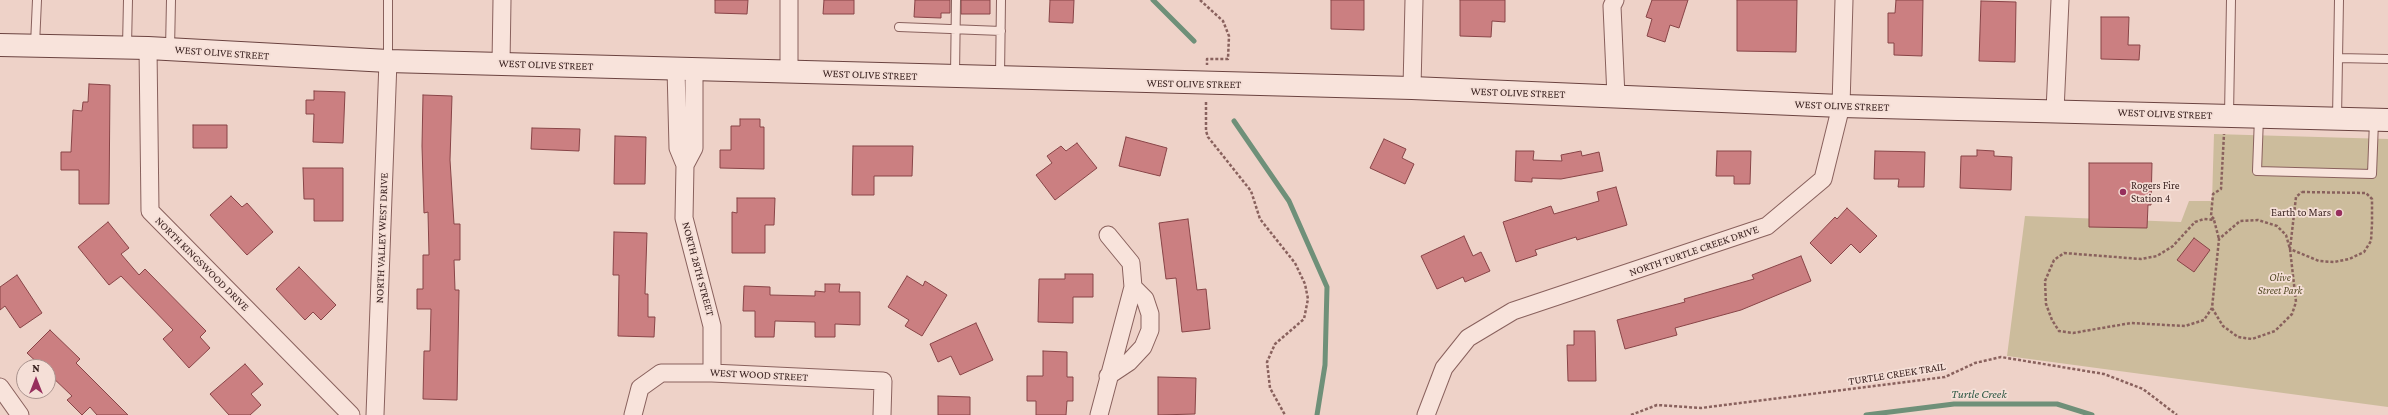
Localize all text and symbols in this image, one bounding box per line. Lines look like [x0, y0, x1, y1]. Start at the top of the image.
street label: WEST OLIVE STREET [174, 43, 270, 63]
street label: WEST OLIVE STREET [498, 57, 594, 73]
street label: WEST OLIVE STREET [822, 67, 918, 83]
street label: WEST OLIVE STREET [1146, 77, 1242, 91]
street label: WEST OLIVE STREET [1470, 85, 1566, 101]
street label: WEST OLIVE STREET [1794, 98, 1890, 114]
street label: WEST OLIVE STREET [2117, 106, 2213, 122]
street label: NORTH VALLEY WEST DRIVE [373, 172, 391, 304]
place label: Rogers Fire Station 4 [2131, 179, 2179, 205]
marker: Rogers Fire Station 4 [2118, 187, 2128, 197]
place label: Earth to Mars [2271, 206, 2331, 220]
marker: Earth to Mars [2334, 208, 2344, 218]
street label: NORTH KINGSWOOD DRIVE [152, 214, 252, 314]
street label: NORTH 28TH STREET [679, 220, 717, 318]
street label: NORTH TURTLE CREEK DRIVE [1628, 223, 1760, 279]
park label: Olive Street Park [2258, 271, 2302, 297]
north arrow [16, 359, 56, 399]
street label: TURTLE CREEK TRAIL [1847, 360, 1947, 388]
text: N [32, 362, 40, 374]
street label: WEST WOOD STREET [710, 366, 808, 384]
water label: Turtle Creek [1951, 387, 2007, 401]

